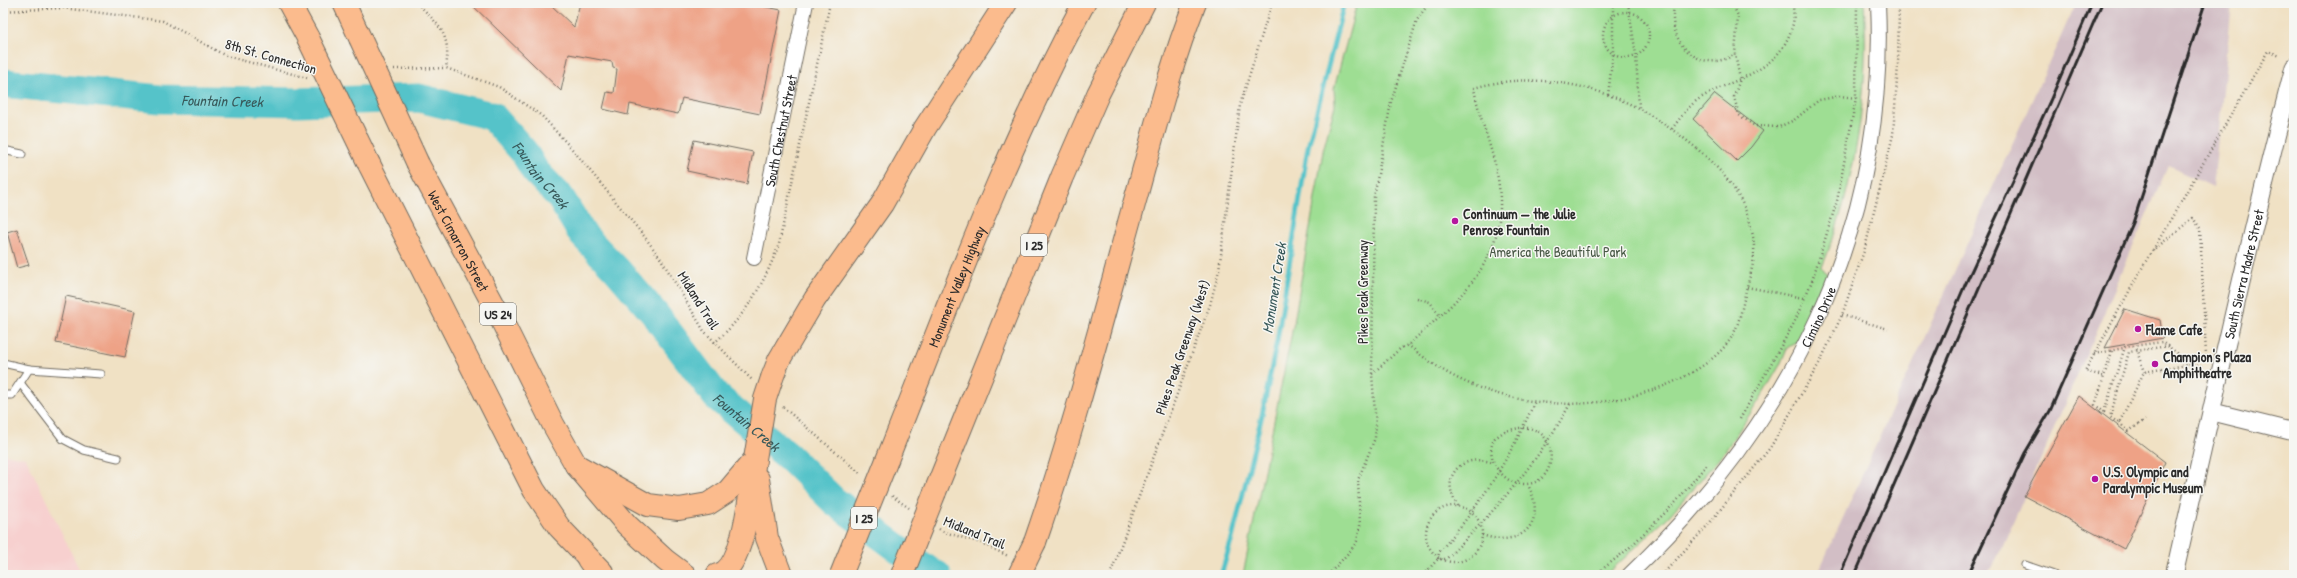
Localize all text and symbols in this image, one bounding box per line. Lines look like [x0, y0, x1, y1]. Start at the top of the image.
street label: 8th St. Connection [223, 34, 319, 78]
street label: South Chestnut Street [759, 73, 801, 188]
water label: Fountain Creek [181, 89, 265, 112]
water label: Fountain Creek [508, 136, 576, 214]
street label: West Cimarron Street [424, 187, 494, 295]
place label: Continuum — the Julie Penrose Fountain [1463, 204, 1576, 239]
street label: South Sierra Madre Street [2219, 207, 2268, 340]
marker: Continuum — the Julie Penrose Fountain [1450, 216, 1460, 226]
street label: Monument Valley Highway [923, 222, 990, 350]
road number: I 25 [1021, 234, 1047, 256]
water label: Monument Creek [1256, 239, 1292, 335]
street label: Pikes Peak Greenway [1353, 240, 1373, 344]
park label: America the Beautiful Park [1490, 242, 1627, 261]
street label: Midland Trail [674, 267, 725, 333]
street label: Pikes Peak Greenway (West) [1150, 277, 1215, 417]
street label: Cimino Drive [1795, 283, 1840, 350]
road number: US 24 [480, 303, 516, 325]
place label: Flame Cafe [2145, 320, 2203, 339]
marker: Flame Cafe [2133, 324, 2143, 334]
place label: Champion's Plaza Amphitheatre [2163, 347, 2252, 384]
marker: Champion's Plaza Amphitheatre [2150, 359, 2160, 369]
water label: Fountain Creek [709, 388, 786, 457]
place label: U.S. Olympic and Paralympic Museum [2103, 462, 2204, 499]
marker: U.S. Olympic and Paralympic Museum [2090, 474, 2100, 484]
road number: I 25 [851, 507, 877, 529]
street label: Midland Trail [941, 511, 1009, 553]

